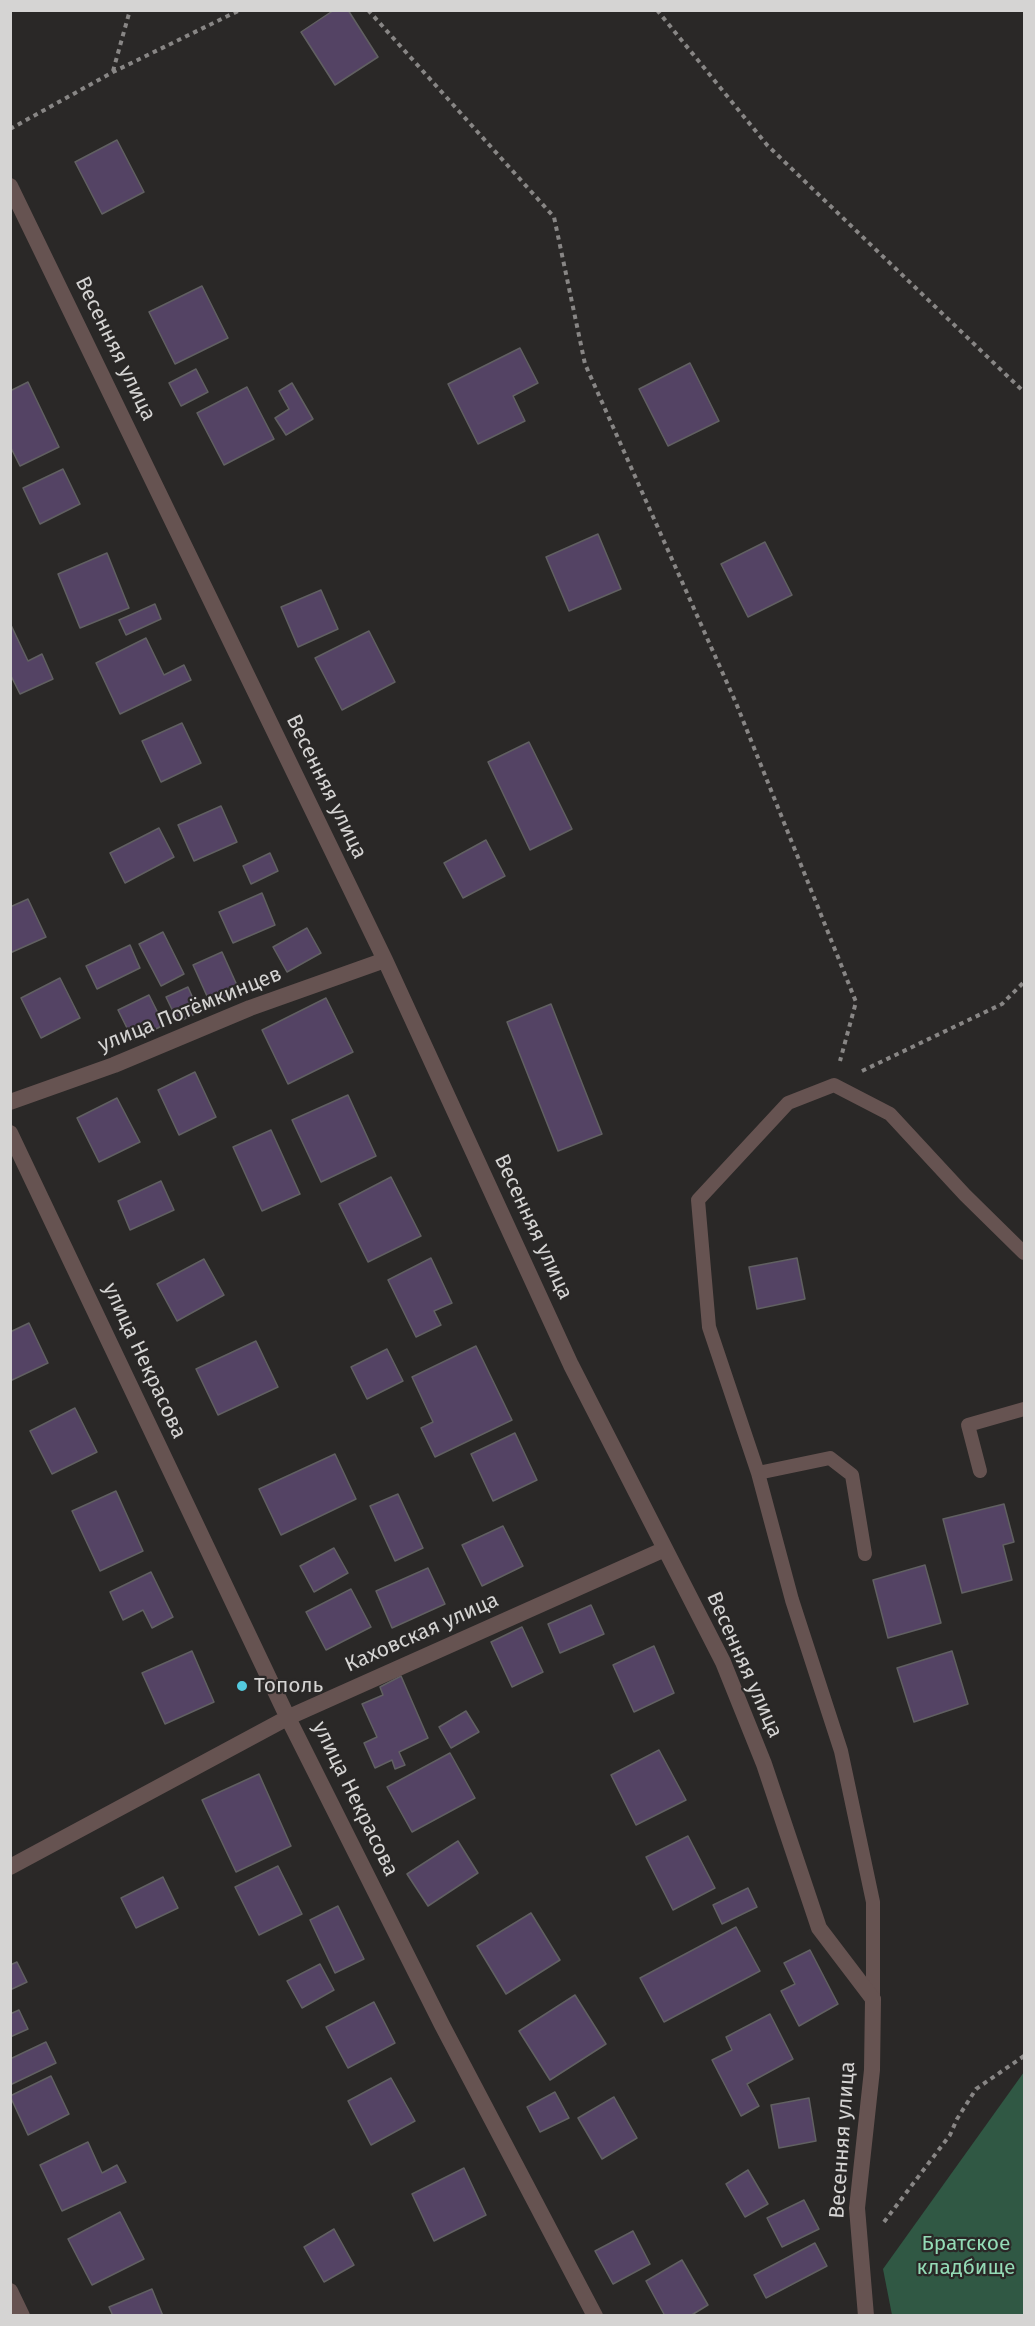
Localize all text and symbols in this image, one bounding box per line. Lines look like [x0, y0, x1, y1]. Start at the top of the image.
street label: Весенняя улица [69, 273, 161, 425]
street label: Весенняя улица [280, 711, 372, 863]
street label: улица Потёмкинцев [95, 962, 285, 1058]
street label: Весенняя улица [488, 1150, 578, 1304]
street label: улица Некрасова [97, 1279, 191, 1443]
street label: Каховская улица [341, 1588, 503, 1678]
street label: Весенняя улица [700, 1588, 788, 1742]
place label: Тополь [254, 1673, 323, 1699]
marker: Тополь [235, 1679, 249, 1693]
street label: улица Некрасова [307, 1717, 403, 1881]
street label: Весенняя улица [825, 2061, 861, 2219]
park label: Братское кладбище [917, 2231, 1015, 2281]

